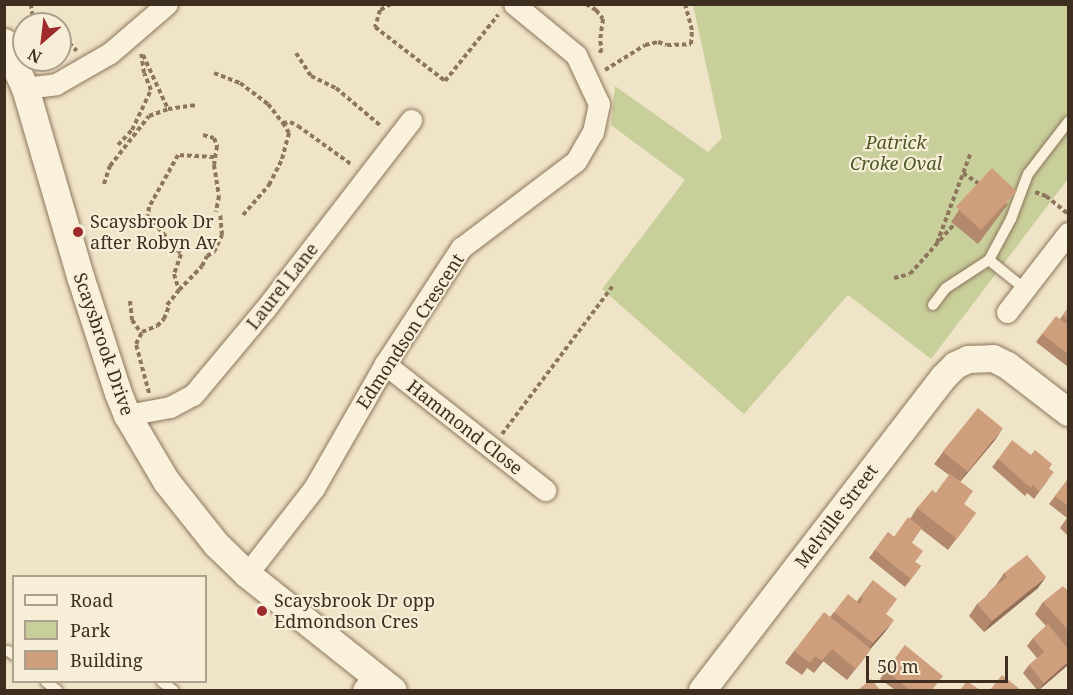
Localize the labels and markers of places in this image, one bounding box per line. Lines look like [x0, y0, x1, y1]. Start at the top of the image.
place label: Scaysbrook Dr after Robyn Av [90, 211, 217, 254]
marker: Scaysbrook Dr after Robyn Av [71, 225, 85, 239]
place label: Scaysbrook Dr opp Edmondson Cres [274, 590, 435, 632]
marker: Scaysbrook Dr opp Edmondson Cres [255, 604, 269, 618]

